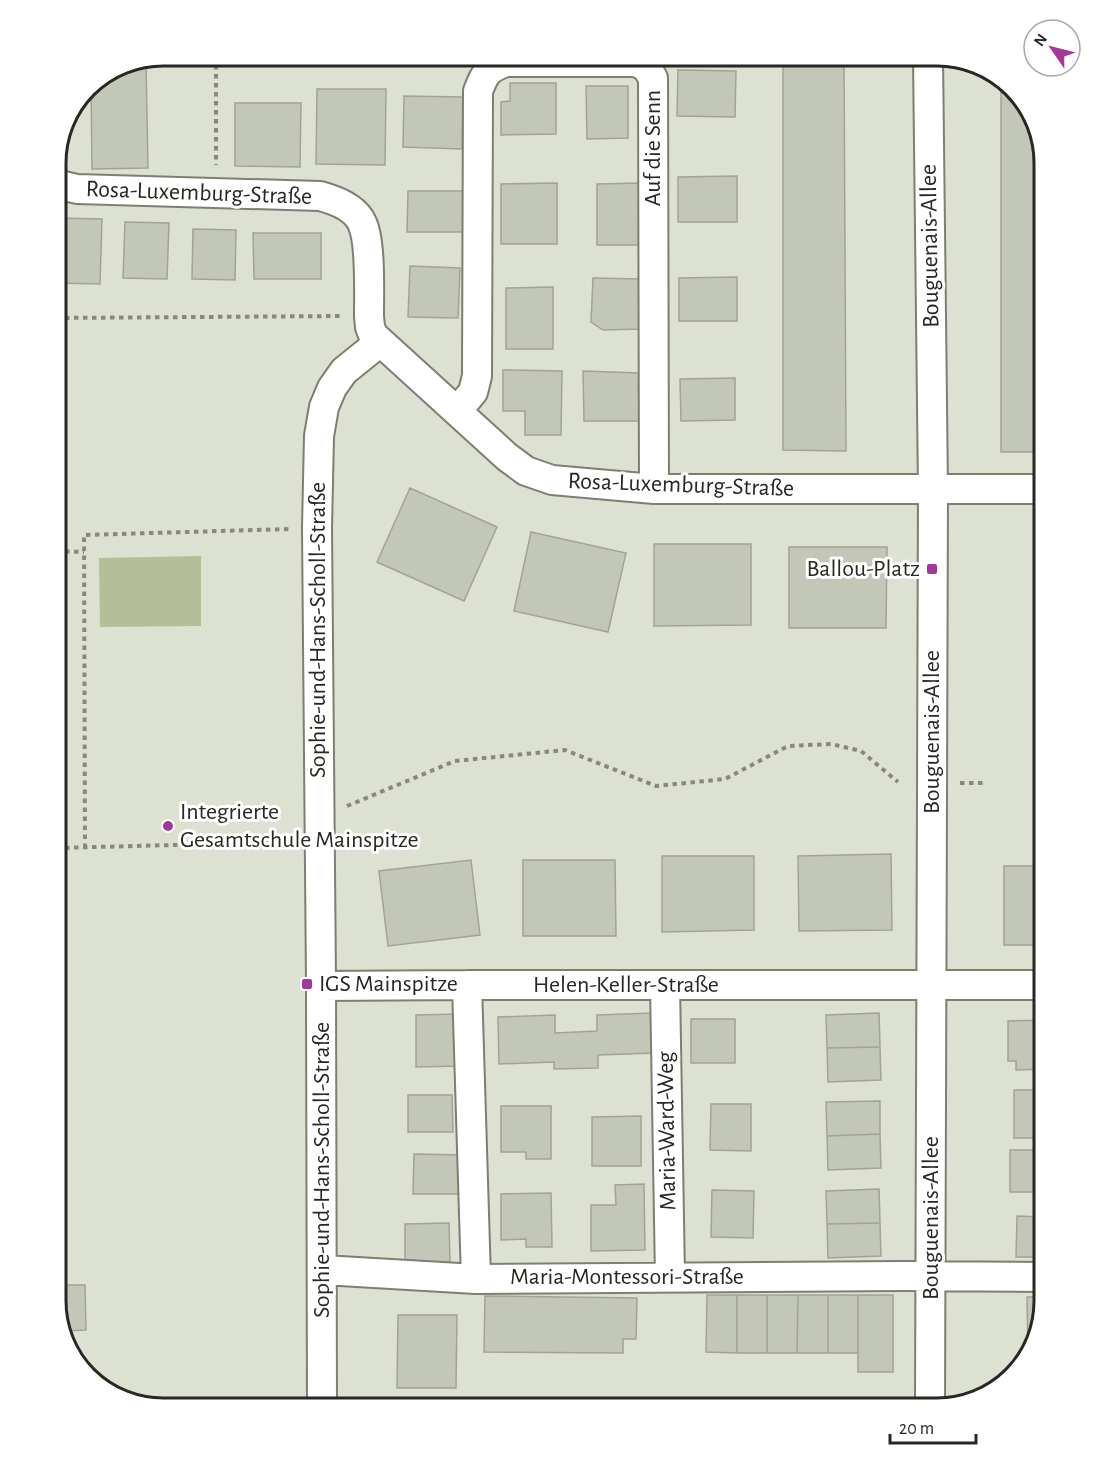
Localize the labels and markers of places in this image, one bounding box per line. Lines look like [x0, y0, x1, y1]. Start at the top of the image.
place label: Ballou-Platz [806, 557, 920, 581]
marker: Ballou-Platz [925, 562, 939, 576]
place label: Integrierte Gesamtschule Mainspitze [180, 800, 419, 852]
marker: Integrierte Gesamtschule Mainspitze [161, 819, 175, 833]
place label: IGS Mainspitze [319, 972, 458, 996]
marker: IGS Mainspitze [300, 977, 314, 991]

